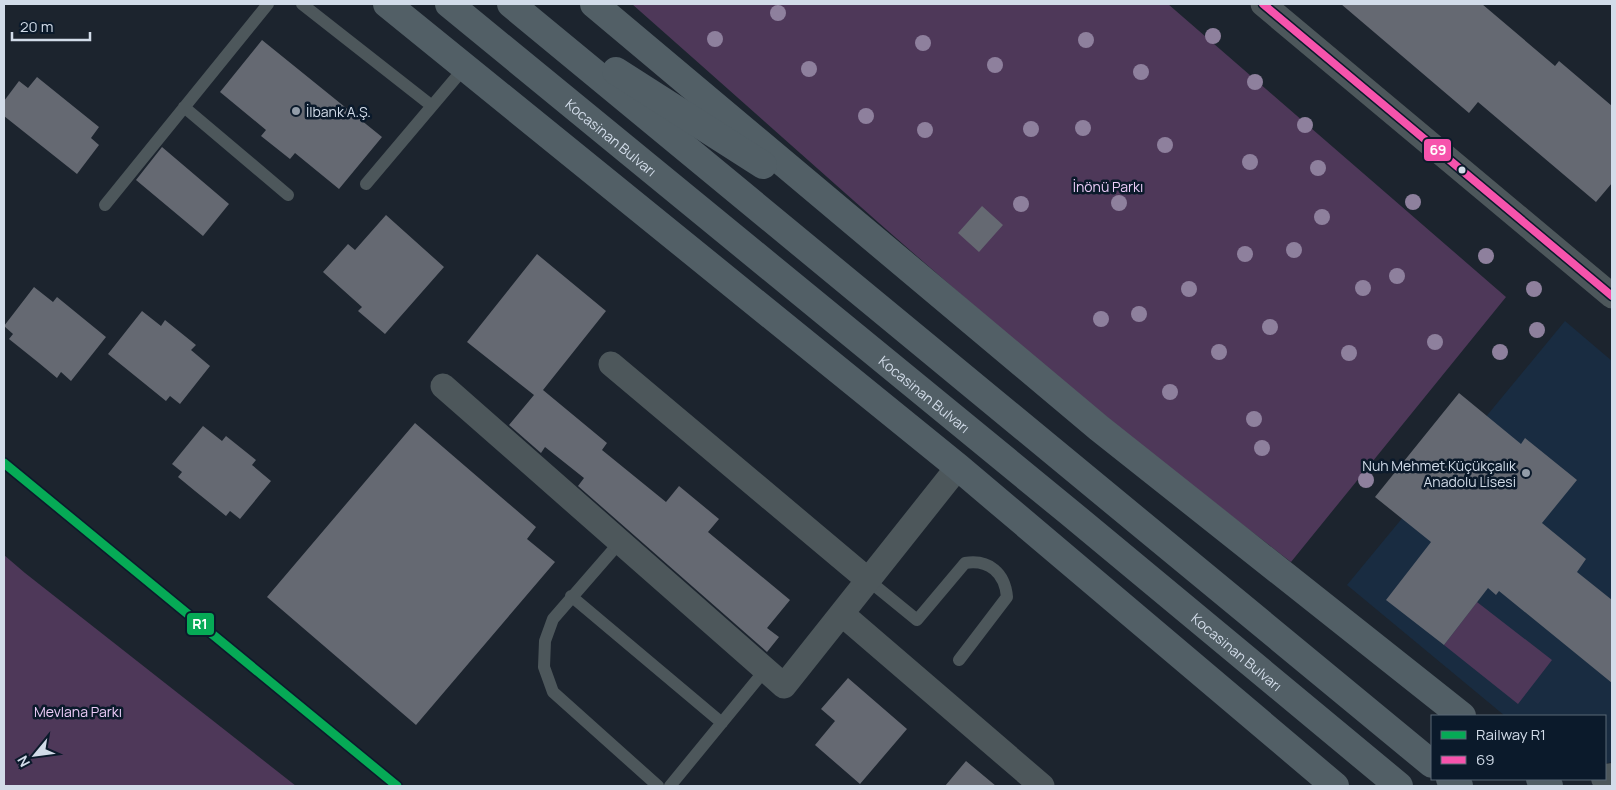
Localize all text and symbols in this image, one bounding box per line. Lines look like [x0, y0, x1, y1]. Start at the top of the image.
scale bar [12, 10, 90, 42]
text: 20 m [20, 16, 53, 37]
street label: Kocasinan Bulvarı [562, 94, 661, 180]
place label: İlbank A.Ş. [306, 102, 371, 121]
marker: İlbank A.Ş. [290, 105, 302, 117]
line badge: 69 [1423, 138, 1452, 162]
text: 69 [1429, 140, 1447, 159]
unlabelled marker [1457, 165, 1467, 175]
park label: İnönü Parkı [1073, 177, 1143, 196]
street label: Kocasinan Bulvarı [875, 351, 974, 437]
place label: Nuh Mehmet Küçükçalık Anadolu Lisesi [1362, 456, 1517, 491]
marker: Nuh Mehmet Küçükçalık Anadolu Lisesi [1520, 467, 1532, 479]
street label: Kocasinan Bulvarı [1188, 608, 1286, 695]
line badge: R1 [186, 612, 215, 636]
text: R1 [192, 614, 208, 633]
park label: Mevlana Parkı [34, 702, 122, 721]
legend [1431, 715, 1606, 780]
text: Railway R1 [1476, 724, 1546, 745]
north arrow [10, 730, 60, 780]
text: 69 [1476, 749, 1494, 770]
text: N [12, 753, 34, 771]

